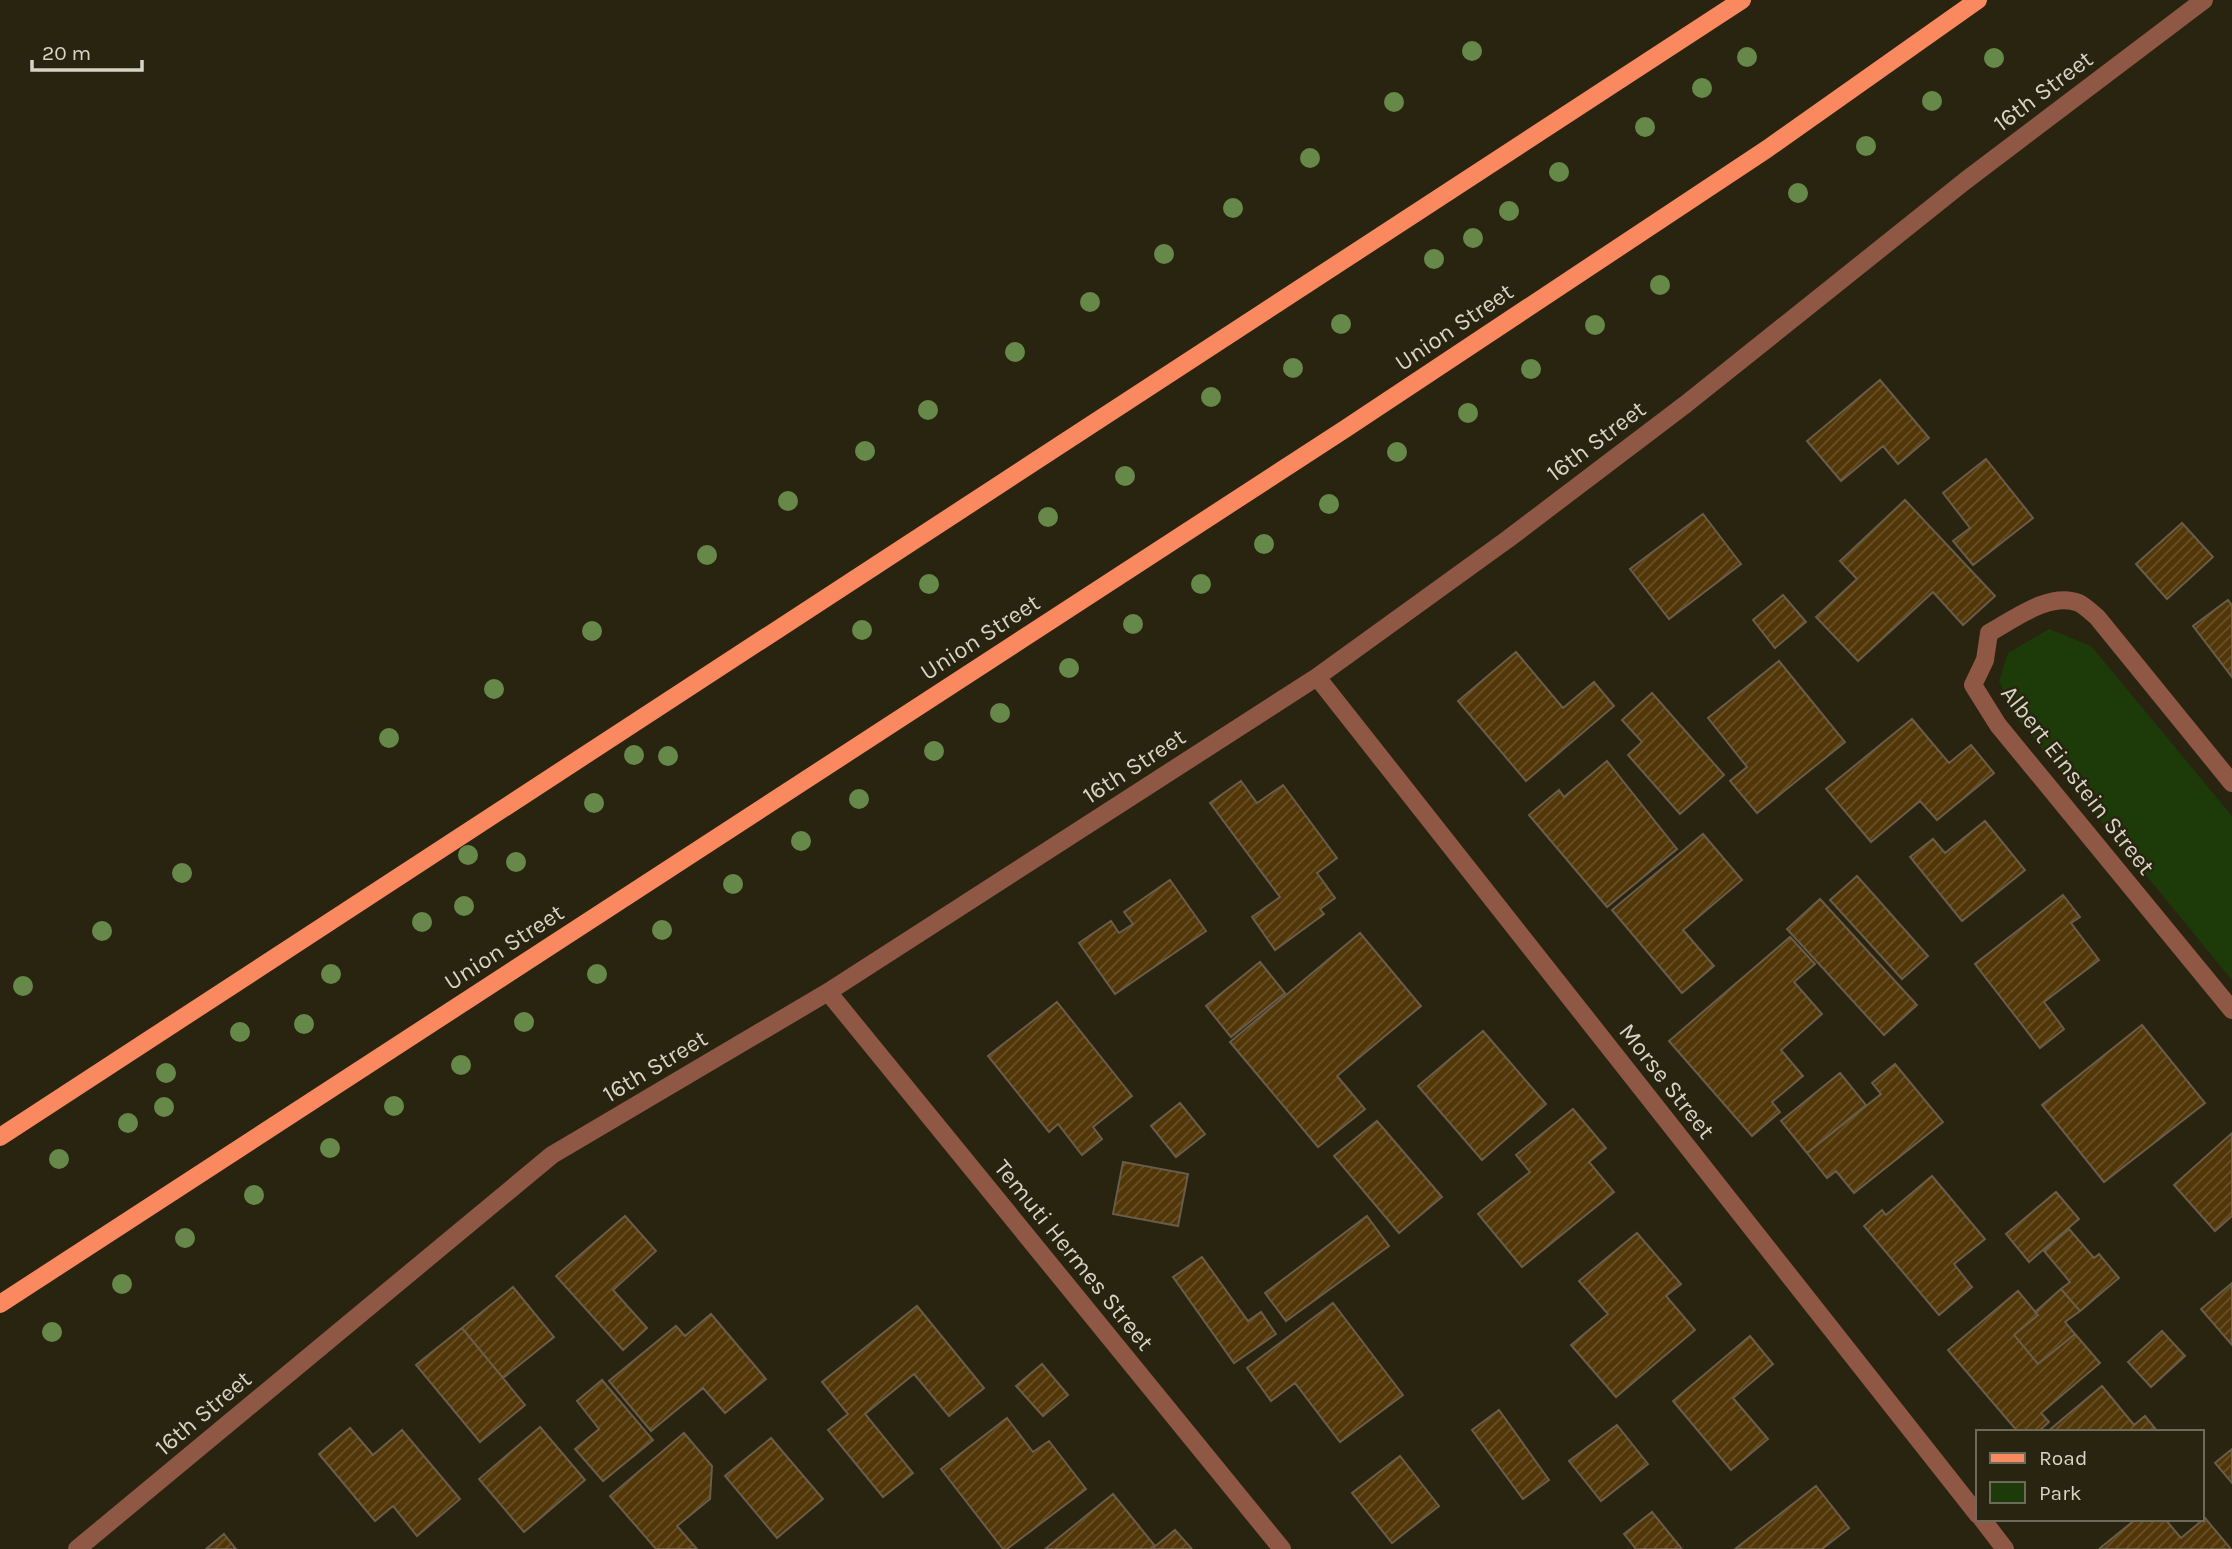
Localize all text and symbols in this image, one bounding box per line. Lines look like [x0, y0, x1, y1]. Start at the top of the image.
scale bar [32, 28, 142, 72]
text: 20 m [42, 41, 91, 65]
street label: 16th Street [1988, 45, 2098, 137]
street label: Union Street [1390, 277, 1518, 377]
street label: 16th Street [1541, 395, 1651, 487]
street label: Union Street [915, 588, 1045, 686]
street label: Albert Einstein Street [1995, 680, 2161, 880]
street label: 16th Street [1077, 722, 1191, 810]
street label: Union Street [439, 898, 569, 996]
street label: Morse Street [1613, 1018, 1721, 1144]
street label: 16th Street [598, 1024, 712, 1108]
street label: Temuti Hermes Street [988, 1154, 1160, 1356]
street label: 16th Street [149, 1365, 257, 1461]
legend [1976, 1430, 2204, 1521]
text: Road [2039, 1446, 2087, 1470]
text: Park [2039, 1481, 2082, 1505]

